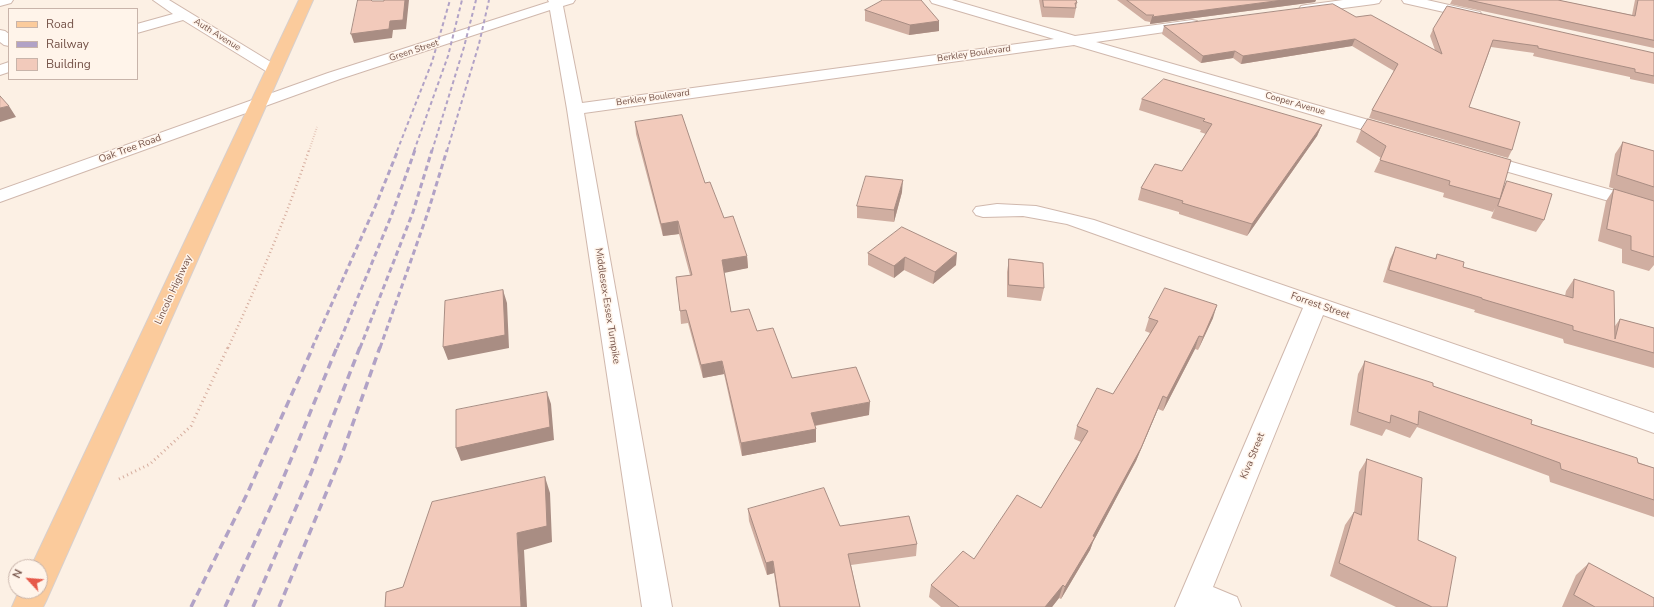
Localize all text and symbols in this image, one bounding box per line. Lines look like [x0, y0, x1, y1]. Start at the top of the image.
legend [8, 8, 138, 80]
text: Road [46, 16, 74, 32]
street label: Auth Avenue [192, 16, 242, 54]
text: Railway [46, 36, 89, 52]
street label: Green Street [388, 38, 440, 64]
street label: Berkley Boulevard [937, 43, 1011, 65]
text: Building [46, 56, 91, 72]
street label: Berkley Boulevard [616, 87, 690, 109]
street label: Cooper Avenue [1264, 90, 1326, 118]
street label: Oak Tree Road [97, 132, 163, 166]
street label: Middlesex-Essex Turnpike [592, 247, 622, 365]
street label: Lincoln Highway [153, 254, 195, 326]
street label: Forrest Street [1289, 290, 1351, 322]
street label: Kiva Street [1238, 431, 1268, 481]
north arrow [8, 559, 48, 599]
text: N [9, 567, 26, 581]

